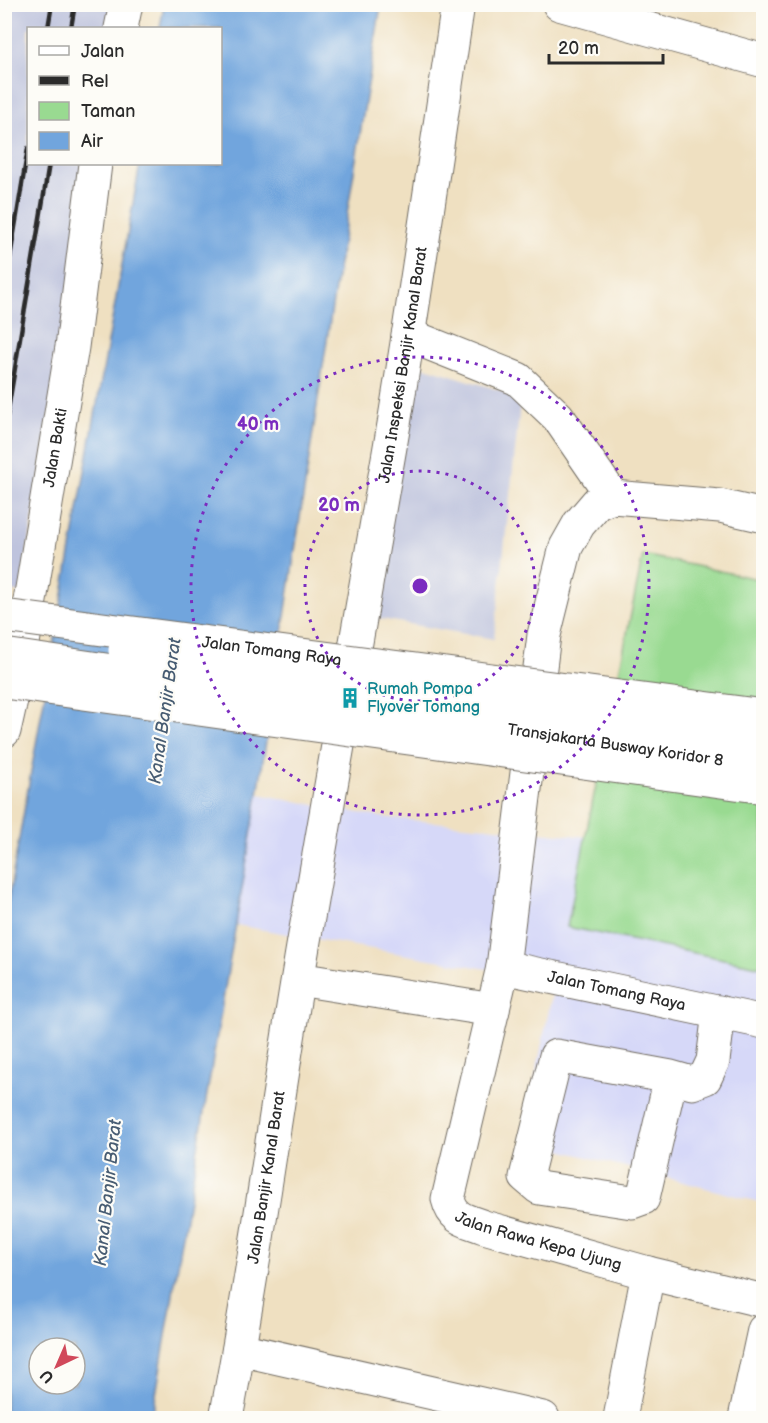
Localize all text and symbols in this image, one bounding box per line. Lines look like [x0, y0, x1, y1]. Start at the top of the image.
legend [27, 27, 222, 165]
scale bar [549, 27, 663, 65]
text: 20 m [558, 38, 599, 59]
text: Jalan [81, 41, 124, 62]
text: Rel [81, 71, 109, 92]
text: Taman [81, 101, 135, 122]
text: Air [81, 131, 103, 152]
street label: Jalan Inspeksi Banjir Kanal Barat [375, 245, 431, 484]
street label: Jalan Bakti [39, 407, 71, 489]
text: 40 m [237, 414, 279, 435]
text: 20 m [318, 495, 360, 516]
centre of rings [410, 576, 430, 596]
street label: Jalan Tomang Raya [201, 633, 343, 670]
water label: Kanal Banjir Barat [144, 636, 186, 785]
place label: Rumah Pompa Flyover Tomang [367, 680, 480, 717]
building icon: Rumah Pompa Flyover Tomang [338, 686, 362, 710]
street label: Transjakarta Busway Koridor 8 [506, 720, 725, 770]
street label: Jalan Tomang Raya [546, 967, 687, 1015]
street label: Jalan Banjir Kanal Barat [244, 1090, 289, 1265]
water label: Kanal Banjir Barat [90, 1118, 126, 1267]
street label: Jalan Rawa Kepa Ujung [451, 1207, 624, 1275]
north arrow [27, 1336, 87, 1396]
text: U [37, 1365, 58, 1387]

